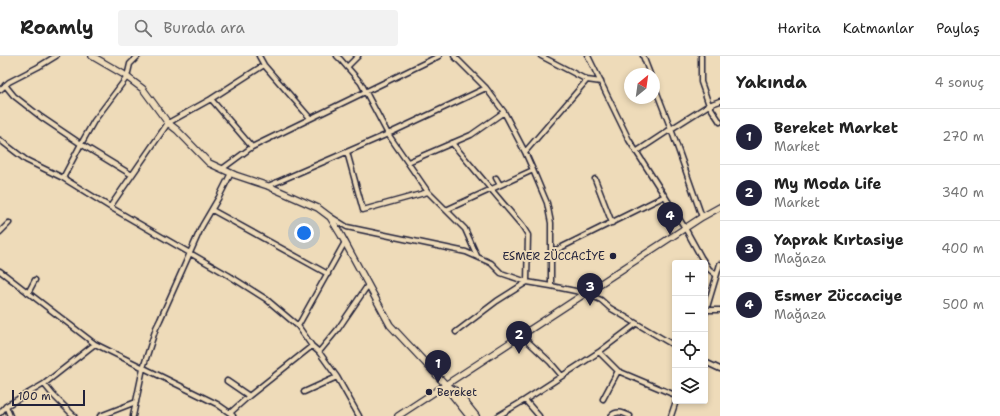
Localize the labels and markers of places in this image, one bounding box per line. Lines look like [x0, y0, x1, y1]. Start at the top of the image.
pin: 4 [657, 202, 683, 235]
place label: ESMER ZÜCCACİYE [502, 249, 605, 264]
marker: ESMER ZÜCCACİYE [608, 251, 618, 261]
pin: 3 [577, 273, 603, 306]
pin: 2 [506, 321, 532, 354]
pin: 1 [425, 350, 451, 383]
place label: Bereket [437, 385, 477, 400]
marker: Bereket [424, 387, 434, 397]

